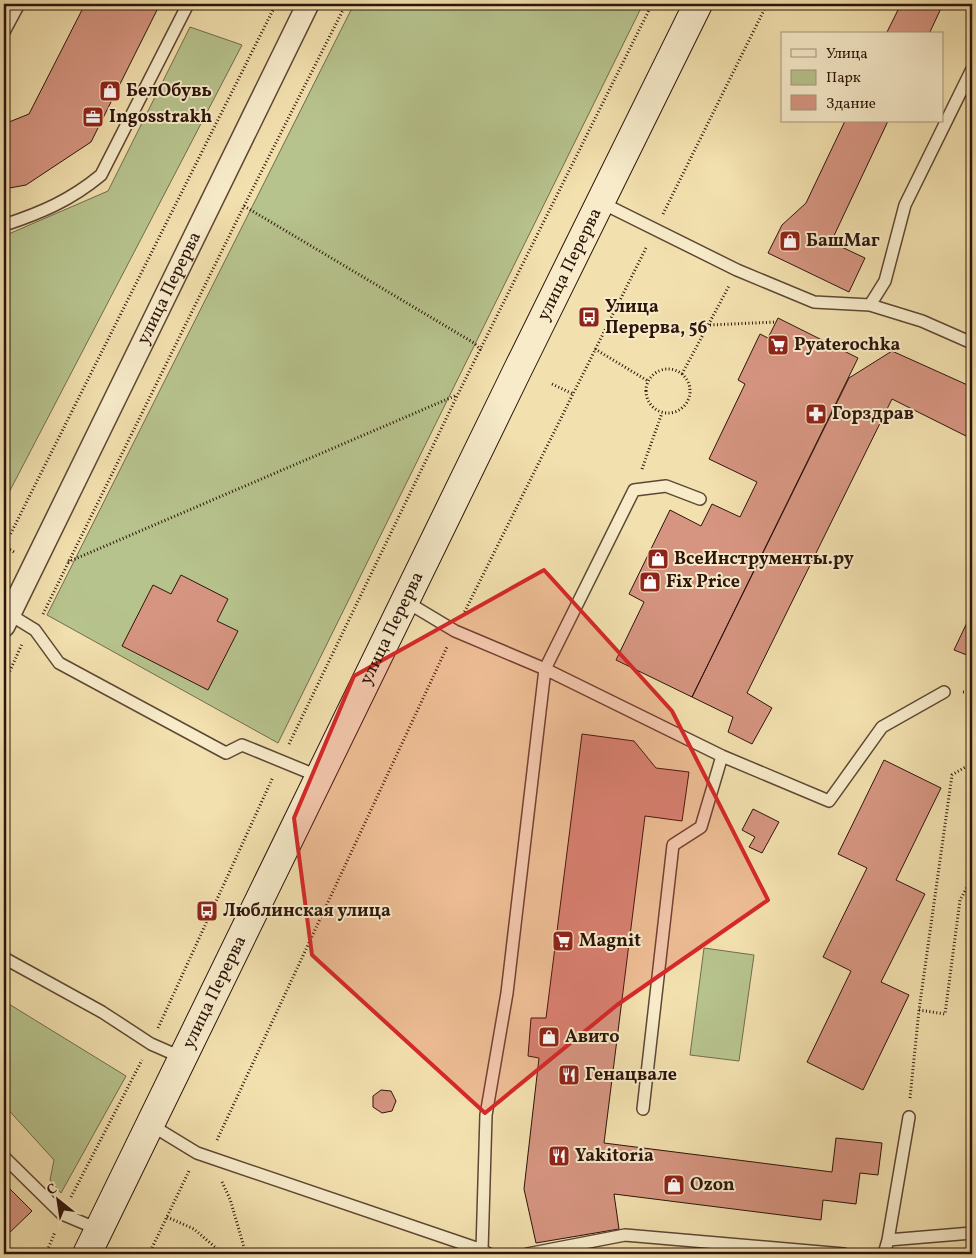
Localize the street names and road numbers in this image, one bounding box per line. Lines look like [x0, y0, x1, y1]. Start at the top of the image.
street label: улица Перерва [531, 204, 608, 325]
street label: улица Перерва [131, 227, 207, 349]
street label: улица Перерва [354, 567, 430, 689]
street label: улица Перерва [176, 932, 253, 1053]

